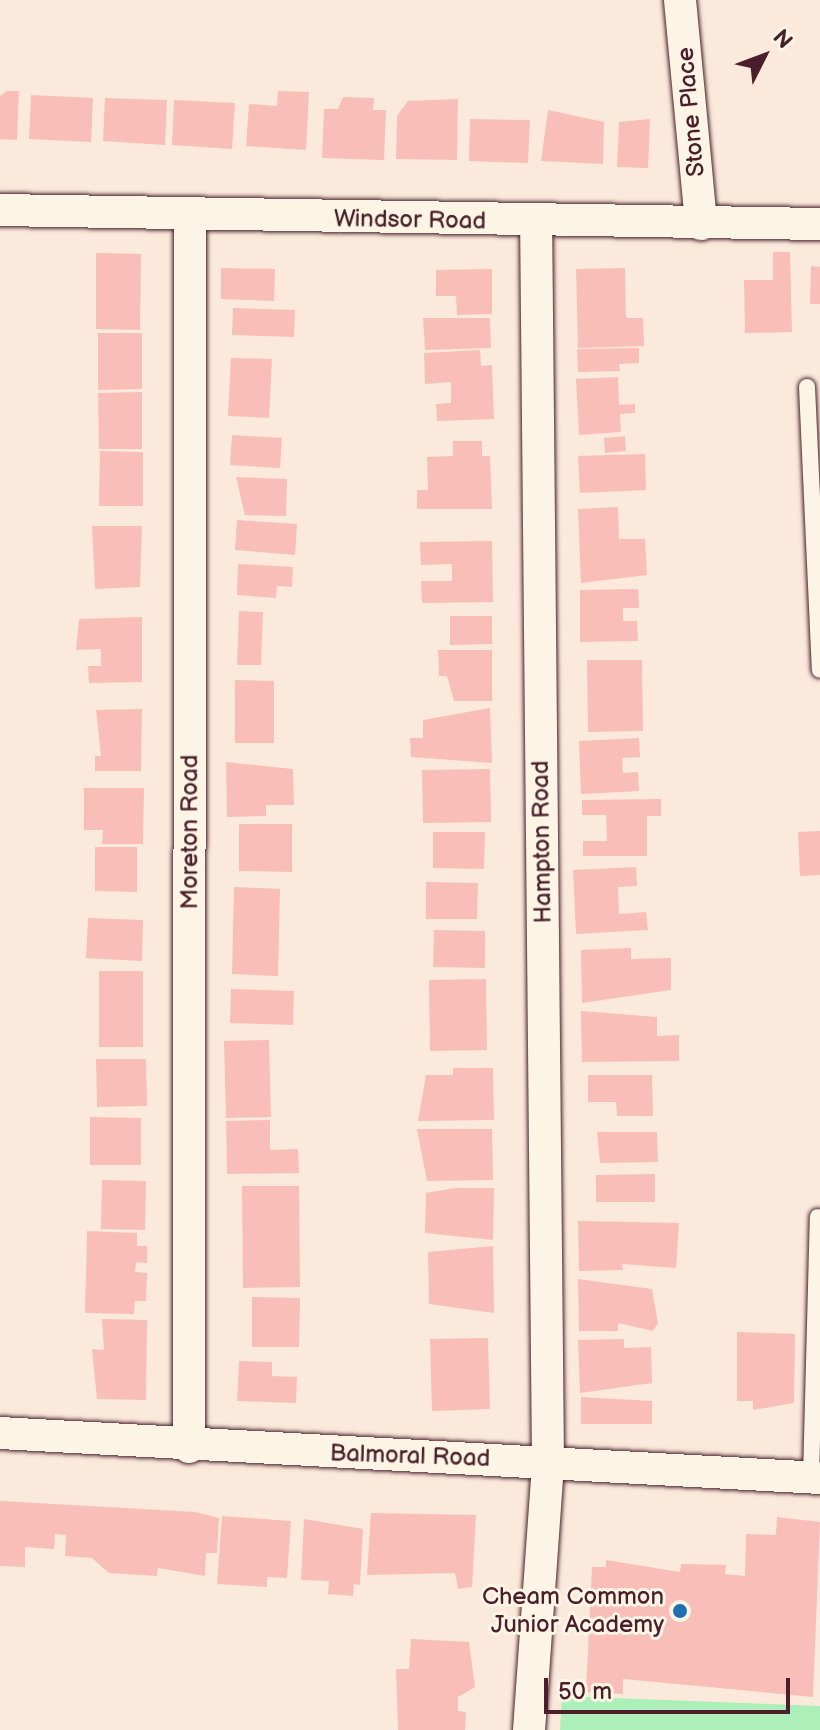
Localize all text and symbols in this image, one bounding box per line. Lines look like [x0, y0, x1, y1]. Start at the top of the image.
north arrow [724, 16, 804, 96]
text: N [767, 24, 798, 55]
street label: Stone Place [671, 46, 711, 178]
street label: Windsor Road [334, 204, 486, 236]
street label: Moreton Road [176, 754, 204, 910]
street label: Hampton Road [526, 760, 558, 924]
street label: Balmoral Road [329, 1439, 491, 1473]
place label: Cheam Common Junior Academy [482, 1583, 664, 1639]
marker: Cheam Common Junior Academy [671, 1602, 689, 1620]
scale bar [548, 1662, 794, 1712]
text: 50 m [558, 1677, 612, 1706]

